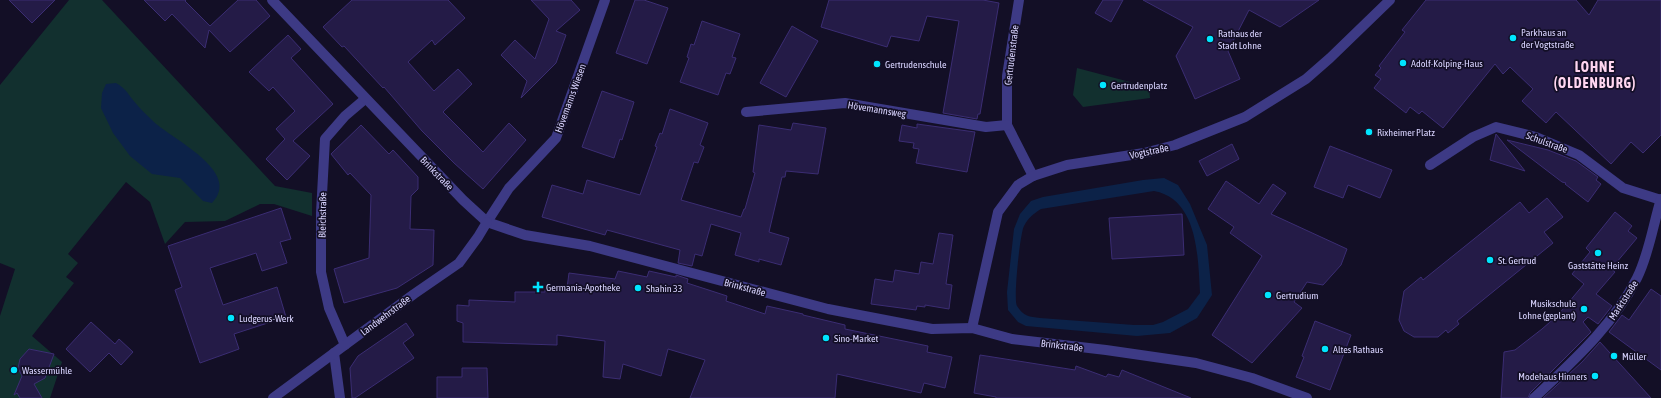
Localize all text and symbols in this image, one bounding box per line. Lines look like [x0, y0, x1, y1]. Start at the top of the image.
street label: Gertrudenstraße [1002, 24, 1021, 86]
place label: Parkhaus an der Vogtstraße [1521, 27, 1575, 50]
place label: Rathaus der Stadt Lohne [1218, 28, 1263, 51]
marker: Parkhaus an der Vogtstraße [1508, 33, 1518, 43]
marker: Rathaus der Stadt Lohne [1205, 34, 1215, 44]
marker: Adolf-Kolping-Haus [1398, 58, 1408, 68]
place label: Adolf-Kolping-Haus [1411, 58, 1483, 69]
marker: Gertrudenschule [872, 59, 882, 69]
place label: Gertrudenschule [885, 59, 947, 70]
district label: LOHNE (OLDENBURG) [1554, 59, 1636, 91]
street label: Hövemanns Wiesen [553, 62, 588, 134]
marker: Gertrudenplatz [1098, 80, 1108, 90]
place label: Gertrudenplatz [1111, 80, 1167, 91]
street label: Hövemannsweg [847, 99, 907, 120]
marker: Rixheimer Platz [1364, 127, 1374, 137]
place label: Rixheimer Platz [1377, 127, 1435, 138]
street label: Schulstraße [1525, 130, 1569, 155]
street label: Vogtstraße [1129, 142, 1170, 161]
street label: Brinkstraße [418, 154, 456, 193]
street label: Bleichstraße [317, 192, 328, 238]
marker: Gaststätte Heinz [1593, 248, 1603, 258]
marker: St. Gertrud [1485, 255, 1495, 265]
place label: St. Gertrud [1498, 255, 1537, 266]
place label: Gaststätte Heinz [1568, 260, 1628, 271]
street label: Brinkstraße [723, 277, 767, 298]
street label: Marktstraße [1607, 278, 1640, 322]
marker: Germania-Apotheke [533, 282, 543, 292]
place label: Germania-Apotheke [546, 282, 621, 293]
marker: Shahin 33 [633, 283, 643, 293]
place label: Shahin 33 [646, 283, 683, 294]
marker: Gertrudium [1263, 290, 1273, 300]
place label: Gertrudium [1276, 290, 1318, 301]
street label: Landwehrstraße [358, 293, 413, 338]
place label: Musikschule Lohne (geplant) [1519, 298, 1576, 321]
marker: Musikschule Lohne (geplant) [1579, 304, 1589, 314]
marker: Ludgerus-Werk [226, 313, 236, 323]
place label: Ludgerus-Werk [239, 313, 294, 324]
marker: Sino-Market [821, 333, 831, 343]
place label: Sino-Market [834, 333, 879, 344]
street label: Brinkstraße [1040, 337, 1084, 354]
marker: Altes Rathaus [1320, 344, 1330, 354]
place label: Altes Rathaus [1333, 344, 1384, 355]
marker: Müller [1609, 351, 1619, 361]
place label: Müller [1622, 351, 1647, 362]
marker: Wassermühle [9, 365, 19, 375]
place label: Wassermühle [22, 365, 73, 376]
place label: Modehaus Hinners [1518, 371, 1587, 382]
marker: Modehaus Hinners [1590, 371, 1600, 381]

